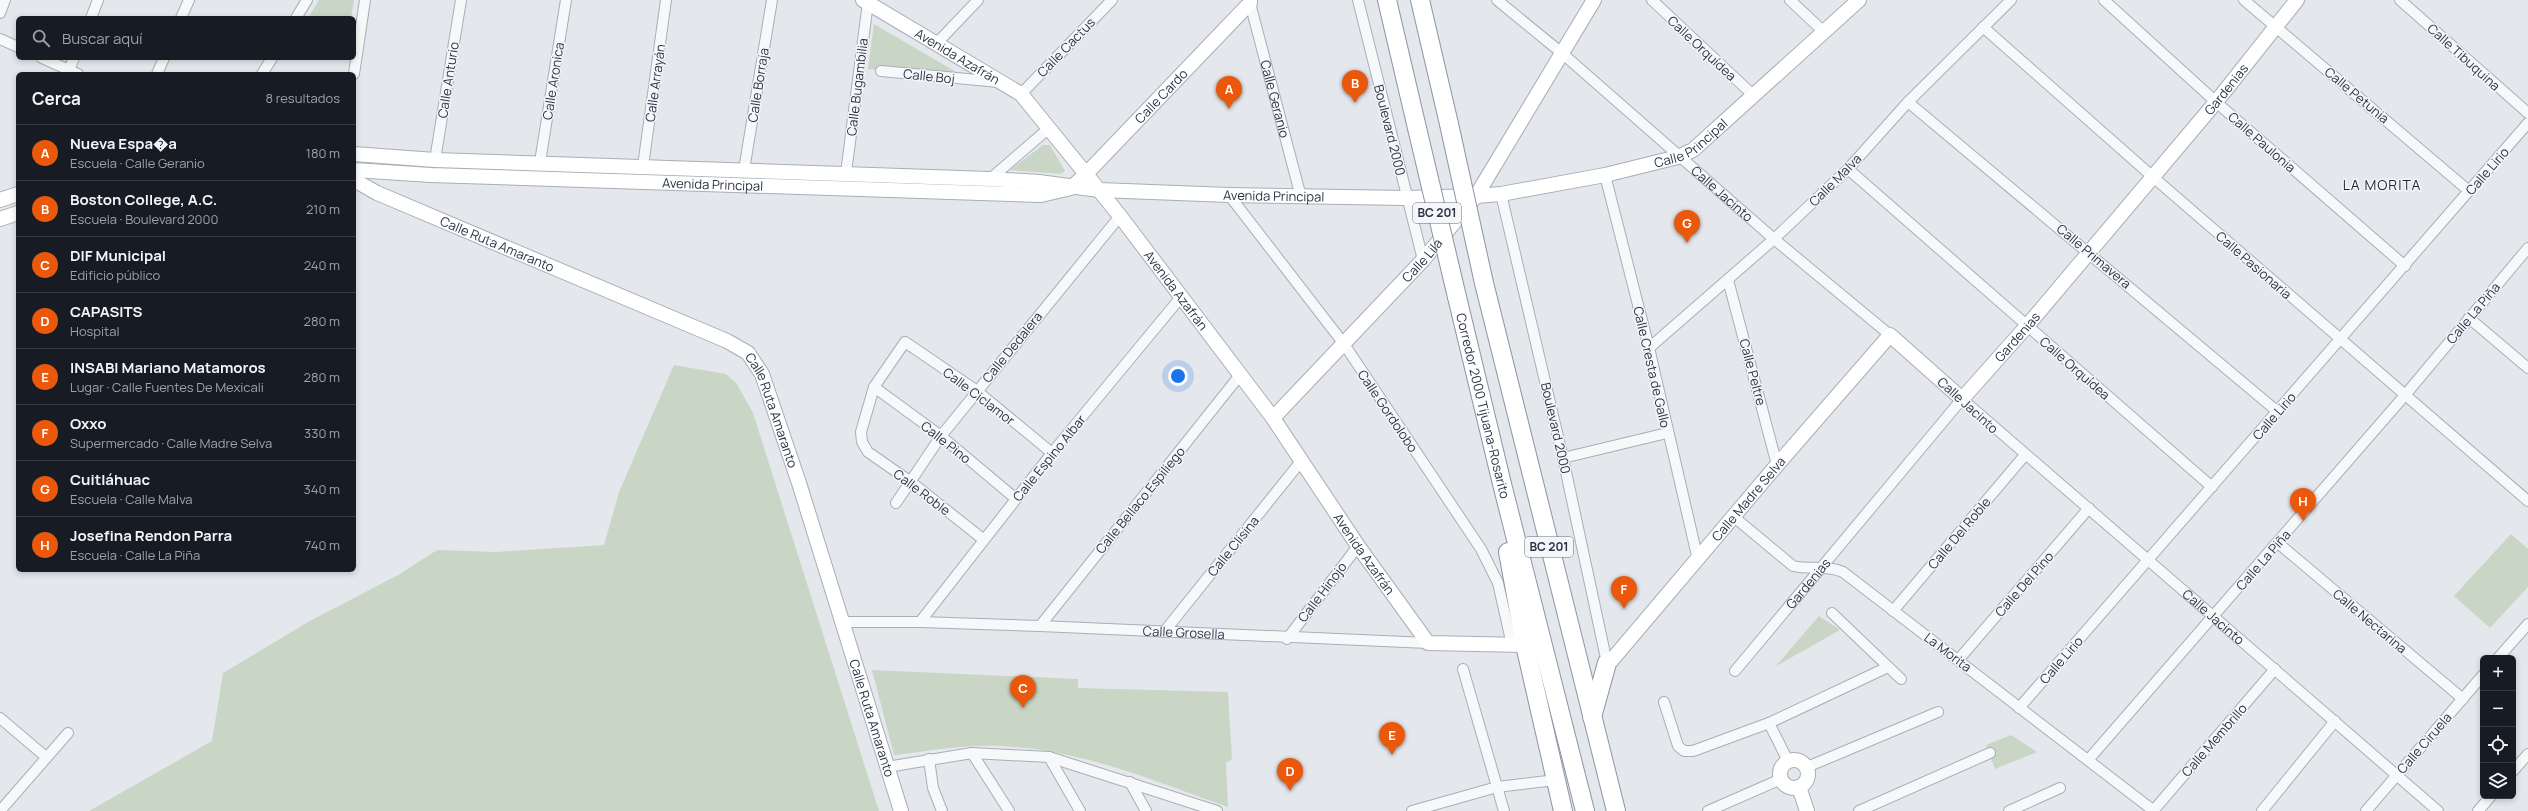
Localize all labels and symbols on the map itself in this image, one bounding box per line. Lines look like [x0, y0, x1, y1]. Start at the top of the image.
street label: Calle Orquídea [1664, 11, 1740, 85]
street label: Calle Cactus [1033, 13, 1099, 81]
street label: Calle Tibuquina [2424, 19, 2504, 95]
street label: Avenida Azafrán [912, 24, 1003, 88]
street label: Calle Bugambilia [842, 37, 872, 137]
street label: Calle Anturio [433, 40, 463, 119]
street label: Calle Aronica [538, 41, 568, 121]
street label: Calle Arrayán [641, 43, 669, 123]
street label: Calle Borraja [743, 46, 773, 124]
street label: Calle Geranio [1256, 58, 1294, 140]
street label: Gardenias [2200, 60, 2252, 119]
street label: Calle Petunia [2321, 63, 2393, 127]
street label: Calle Boj [902, 64, 956, 88]
street label: Calle Cardo [1130, 64, 1192, 127]
pin: B [1342, 70, 1368, 103]
pin: A [1216, 76, 1242, 109]
street label: Boulevard 2000 [1370, 83, 1410, 177]
street label: Calle Paulonia [2224, 108, 2300, 176]
street label: Calle Principal [1652, 114, 1731, 172]
street label: Calle Lirio [2461, 143, 2513, 199]
street label: Calle Malva [1805, 150, 1865, 210]
street label: Calle Jacinto [1687, 162, 1757, 226]
street label: Avenida Principal [662, 174, 764, 195]
district label: LA MORITA [2343, 175, 2421, 194]
street label: Avenida Principal [1223, 186, 1324, 206]
road number: BC 201 [1413, 203, 1461, 223]
pin: G [1674, 210, 1700, 243]
street label: Calle Ruta Amaranto [437, 212, 557, 276]
street label: Calle Primavera [2053, 220, 2135, 292]
street label: Calle Pasionaria [2212, 227, 2296, 303]
street label: Calle Lila [1398, 235, 1446, 286]
street label: Avenida Azafrán [1140, 247, 1212, 334]
street label: Calle La Piña [2442, 278, 2504, 348]
street label: Calle Cresta de Gallo [1629, 304, 1675, 430]
street label: Calle Dedalera [978, 308, 1046, 386]
street label: Gardenias [1990, 308, 2044, 366]
street label: Corredor 2000 Tijuana-Rosarito [1452, 311, 1514, 501]
street label: Calle Orquídea [2036, 332, 2114, 404]
street label: Calle Peltre [1735, 337, 1771, 408]
street label: Calle Ruta Amaranto [741, 349, 802, 470]
street label: Calle Ciclamor [939, 363, 1019, 429]
your location [1168, 366, 1188, 386]
street label: Calle Gordolobo [1354, 366, 1422, 456]
street label: Calle Jacinto [1934, 373, 2003, 437]
street label: Boulevard 2000 [1537, 381, 1575, 476]
street label: Calle Lirio [2248, 388, 2300, 444]
street label: Calle Espino Albar [1008, 411, 1090, 505]
street label: Calle Pino [917, 417, 975, 467]
street label: Calle Bellaco Espiliego [1091, 442, 1189, 557]
street label: Calle Madre Selva [1707, 453, 1789, 545]
street label: Calle Roble [890, 465, 954, 520]
pin: H [2290, 488, 2316, 521]
street label: Calle Del Roble [1924, 493, 1995, 573]
street label: Avenida Azafrán [1330, 509, 1399, 598]
street label: Calle Clisina [1203, 512, 1263, 580]
street label: Calle La Piña [2232, 526, 2294, 594]
road number: BC 201 [1525, 537, 1573, 557]
street label: Calle Del Pino [1991, 547, 2058, 620]
street label: Gardenias [1782, 554, 1835, 613]
street label: Calle Hinojo [1293, 558, 1351, 626]
pin: F [1611, 576, 1637, 609]
street label: Calle Jacinto [2179, 585, 2249, 649]
street label: Calle Nectarina [2329, 585, 2411, 657]
street label: Calle Grosella [1142, 622, 1225, 643]
street label: La Morita [1921, 628, 1975, 676]
street label: Calle Lirio [2035, 632, 2087, 688]
street label: Calle Ruta Amaranto [845, 657, 899, 779]
pin: C [1010, 675, 1036, 708]
street label: Calle Membrillo [2177, 699, 2251, 780]
street label: Calle Ciruela [2392, 709, 2456, 777]
pin: E [1379, 722, 1405, 755]
pin: D [1277, 758, 1303, 791]

